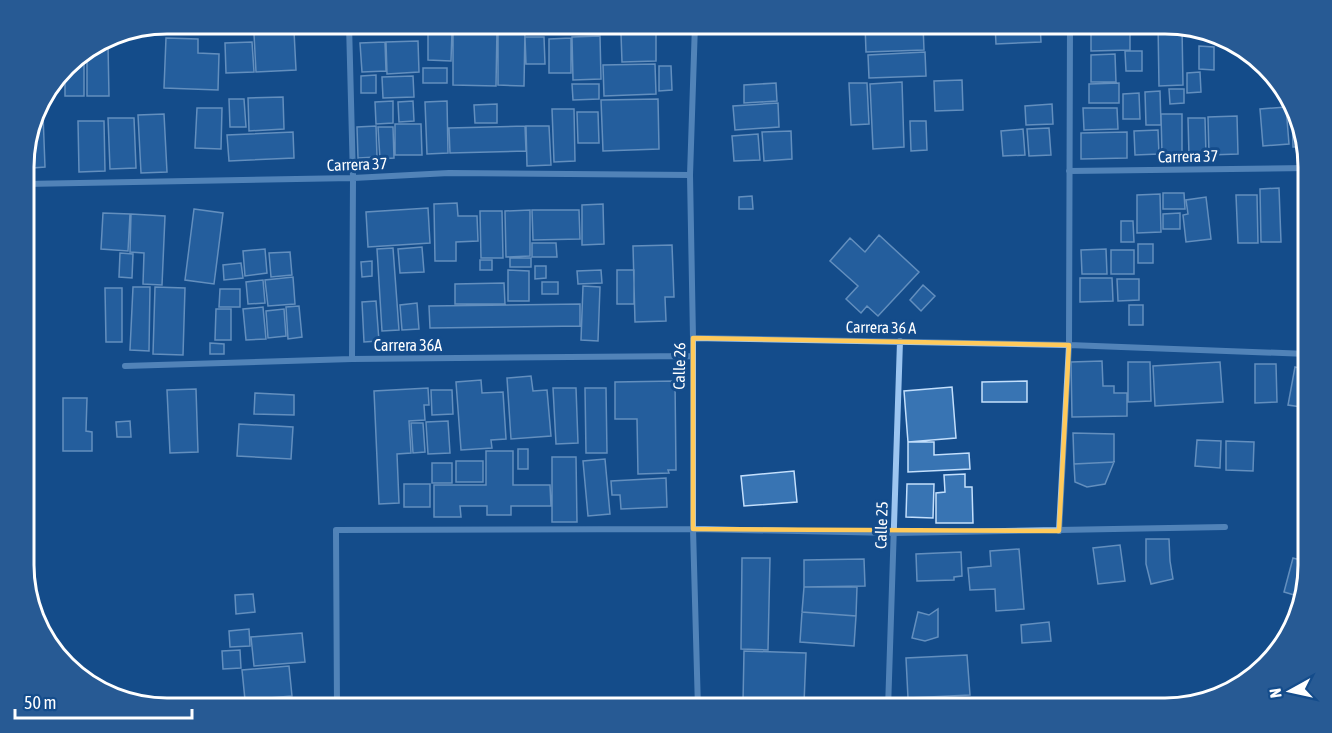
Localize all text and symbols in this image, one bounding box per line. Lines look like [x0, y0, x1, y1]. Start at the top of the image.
street label: Carrera 37 [1158, 146, 1218, 166]
street label: Carrera 37 [326, 154, 388, 174]
street label: Carrera 36 A [846, 317, 917, 337]
street label: Carrera 36A [374, 336, 442, 354]
street label: Calle 26 [670, 342, 688, 390]
street label: Calle 25 [871, 501, 891, 549]
north arrow [1260, 661, 1320, 721]
scale bar [15, 682, 192, 720]
text: N [1266, 687, 1285, 699]
text: 50 m [24, 692, 56, 713]

